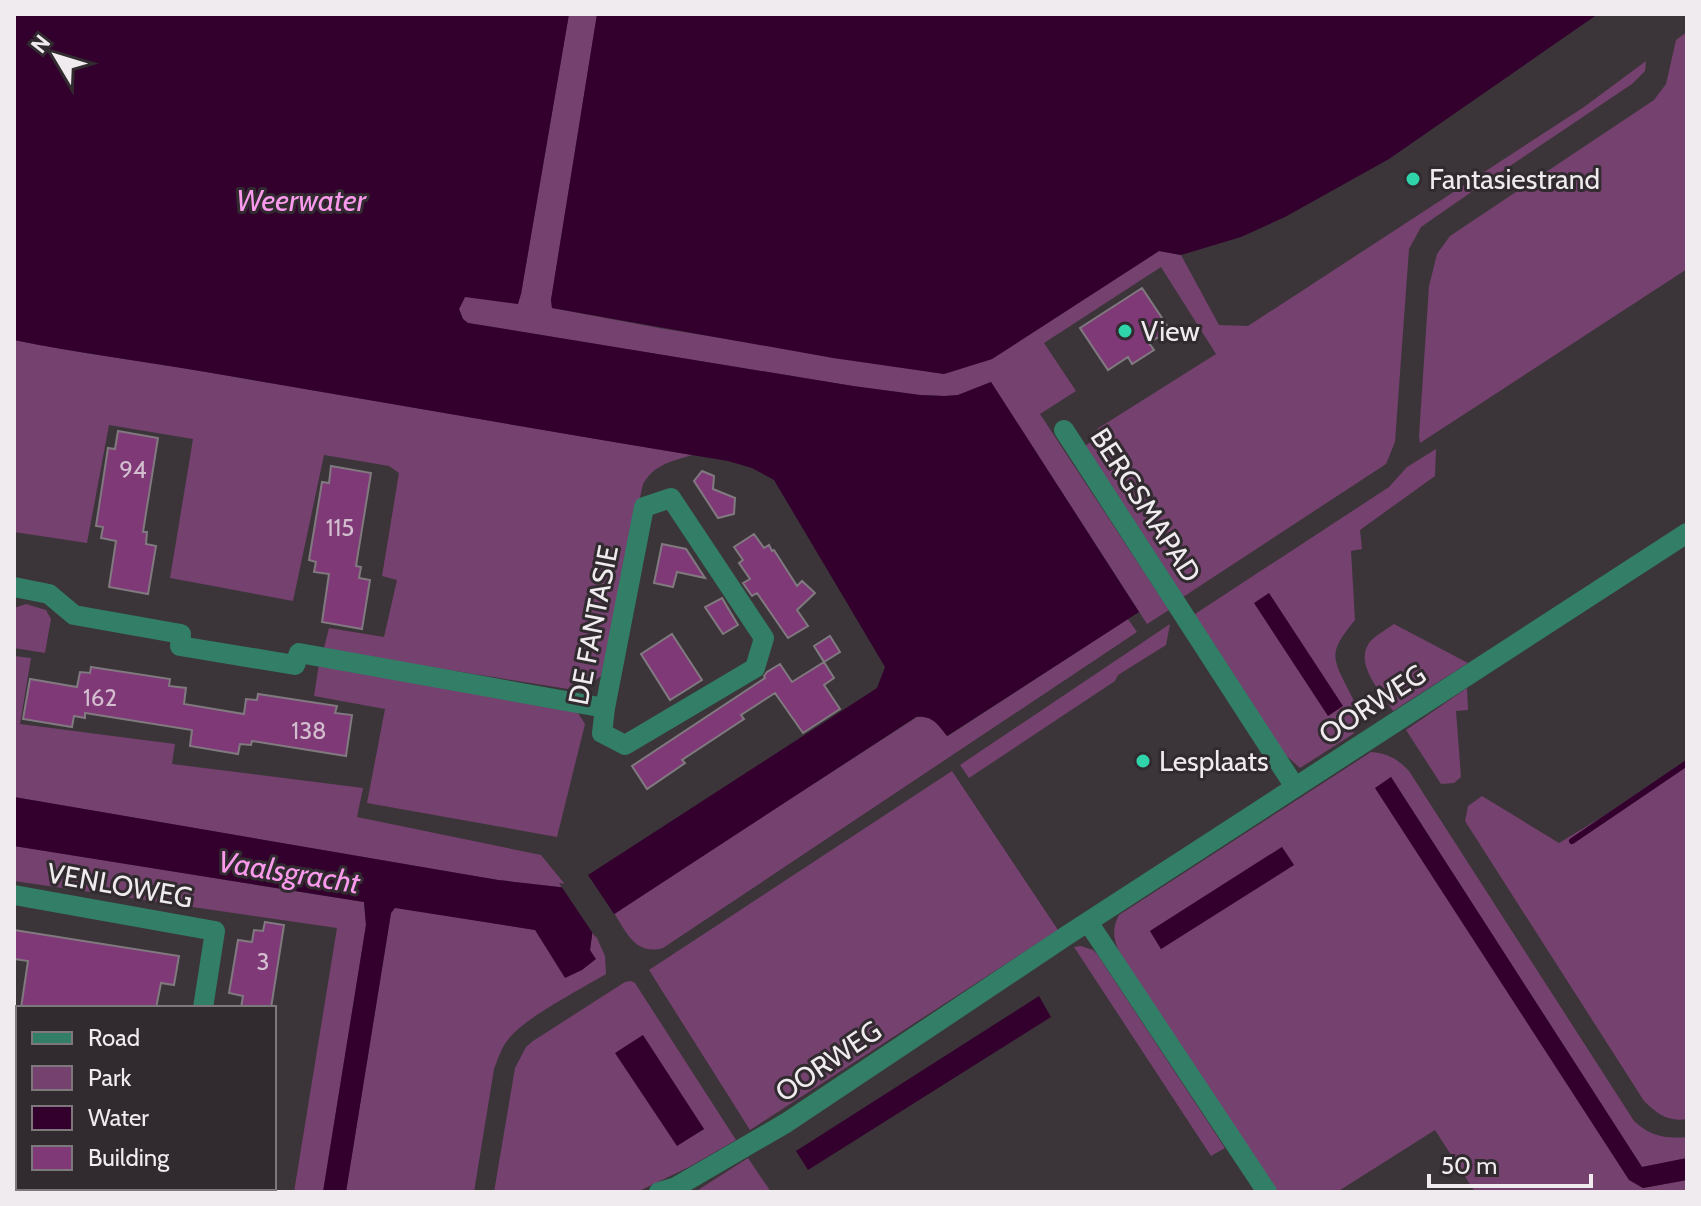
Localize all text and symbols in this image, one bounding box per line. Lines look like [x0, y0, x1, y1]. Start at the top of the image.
north arrow [16, 16, 96, 96]
text: N [25, 30, 56, 58]
place label: Fantasiestrand [1429, 162, 1600, 196]
marker: Fantasiestrand [1404, 170, 1422, 188]
water label: Weerwater [236, 182, 368, 219]
place label: View [1141, 314, 1200, 348]
marker: View [1116, 322, 1134, 340]
street label: BERGSMAPAD [1084, 422, 1208, 588]
house number: 94 [119, 455, 147, 484]
house number: 115 [326, 513, 354, 542]
street label: DE FANTASIE [561, 542, 625, 708]
street label: OORWEG [1312, 657, 1432, 751]
house number: 162 [83, 683, 117, 712]
house number: 138 [291, 716, 327, 745]
place label: Lesplaats [1159, 744, 1269, 778]
marker: Lesplaats [1134, 752, 1152, 770]
water label: Vaalsgracht [215, 843, 363, 902]
street label: VENLOWEG [44, 855, 196, 915]
house number: 3 [257, 947, 269, 976]
legend [16, 1006, 276, 1190]
street label: OORWEG [769, 1013, 887, 1109]
text: Road [88, 1023, 140, 1052]
text: Park [88, 1063, 131, 1092]
text: Water [88, 1103, 149, 1132]
scale bar [1429, 1138, 1591, 1188]
text: Building [88, 1143, 170, 1172]
text: 50 m [1441, 1151, 1497, 1180]

